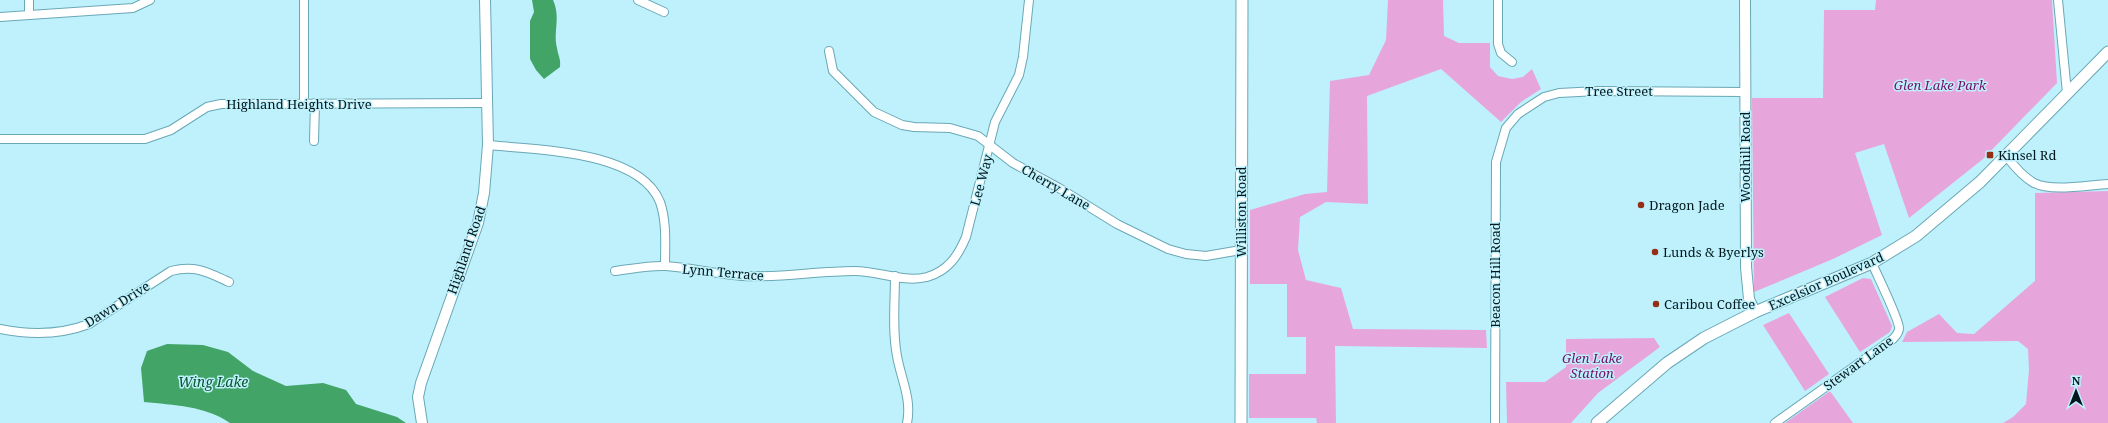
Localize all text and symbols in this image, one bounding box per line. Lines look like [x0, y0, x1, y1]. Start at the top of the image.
park label: Glen Lake Park [1894, 76, 1987, 94]
street label: Tree Street [1585, 82, 1653, 100]
street label: Highland Heights Drive [226, 95, 372, 113]
street label: Woodhill Road [1736, 111, 1754, 203]
place label: Kinsel Rd [1998, 146, 2056, 164]
marker: Kinsel Rd [1985, 150, 1995, 160]
street label: Lee Way [966, 152, 997, 208]
street label: Cherry Lane [1018, 160, 1094, 214]
street label: Williston Road [1232, 166, 1250, 258]
place label: Dragon Jade [1649, 196, 1725, 214]
marker: Dragon Jade [1636, 200, 1646, 210]
street label: Highland Road [442, 203, 490, 296]
street label: Beacon Hill Road [1486, 222, 1504, 328]
place label: Lunds & Byerlys [1663, 243, 1764, 261]
marker: Lunds & Byerlys [1650, 247, 1660, 257]
street label: Excelsior Boulevard [1766, 248, 1886, 314]
street label: Lynn Terrace [681, 259, 765, 285]
street label: Dawn Drive [81, 277, 153, 331]
place label: Caribou Coffee [1664, 295, 1755, 313]
marker: Caribou Coffee [1651, 299, 1661, 309]
street label: Stewart Lane [1820, 332, 1896, 394]
park label: Glen Lake Station [1562, 349, 1623, 382]
north arrow [2056, 371, 2096, 411]
water label: Wing Lake [178, 372, 248, 391]
text: N [2072, 373, 2081, 388]

